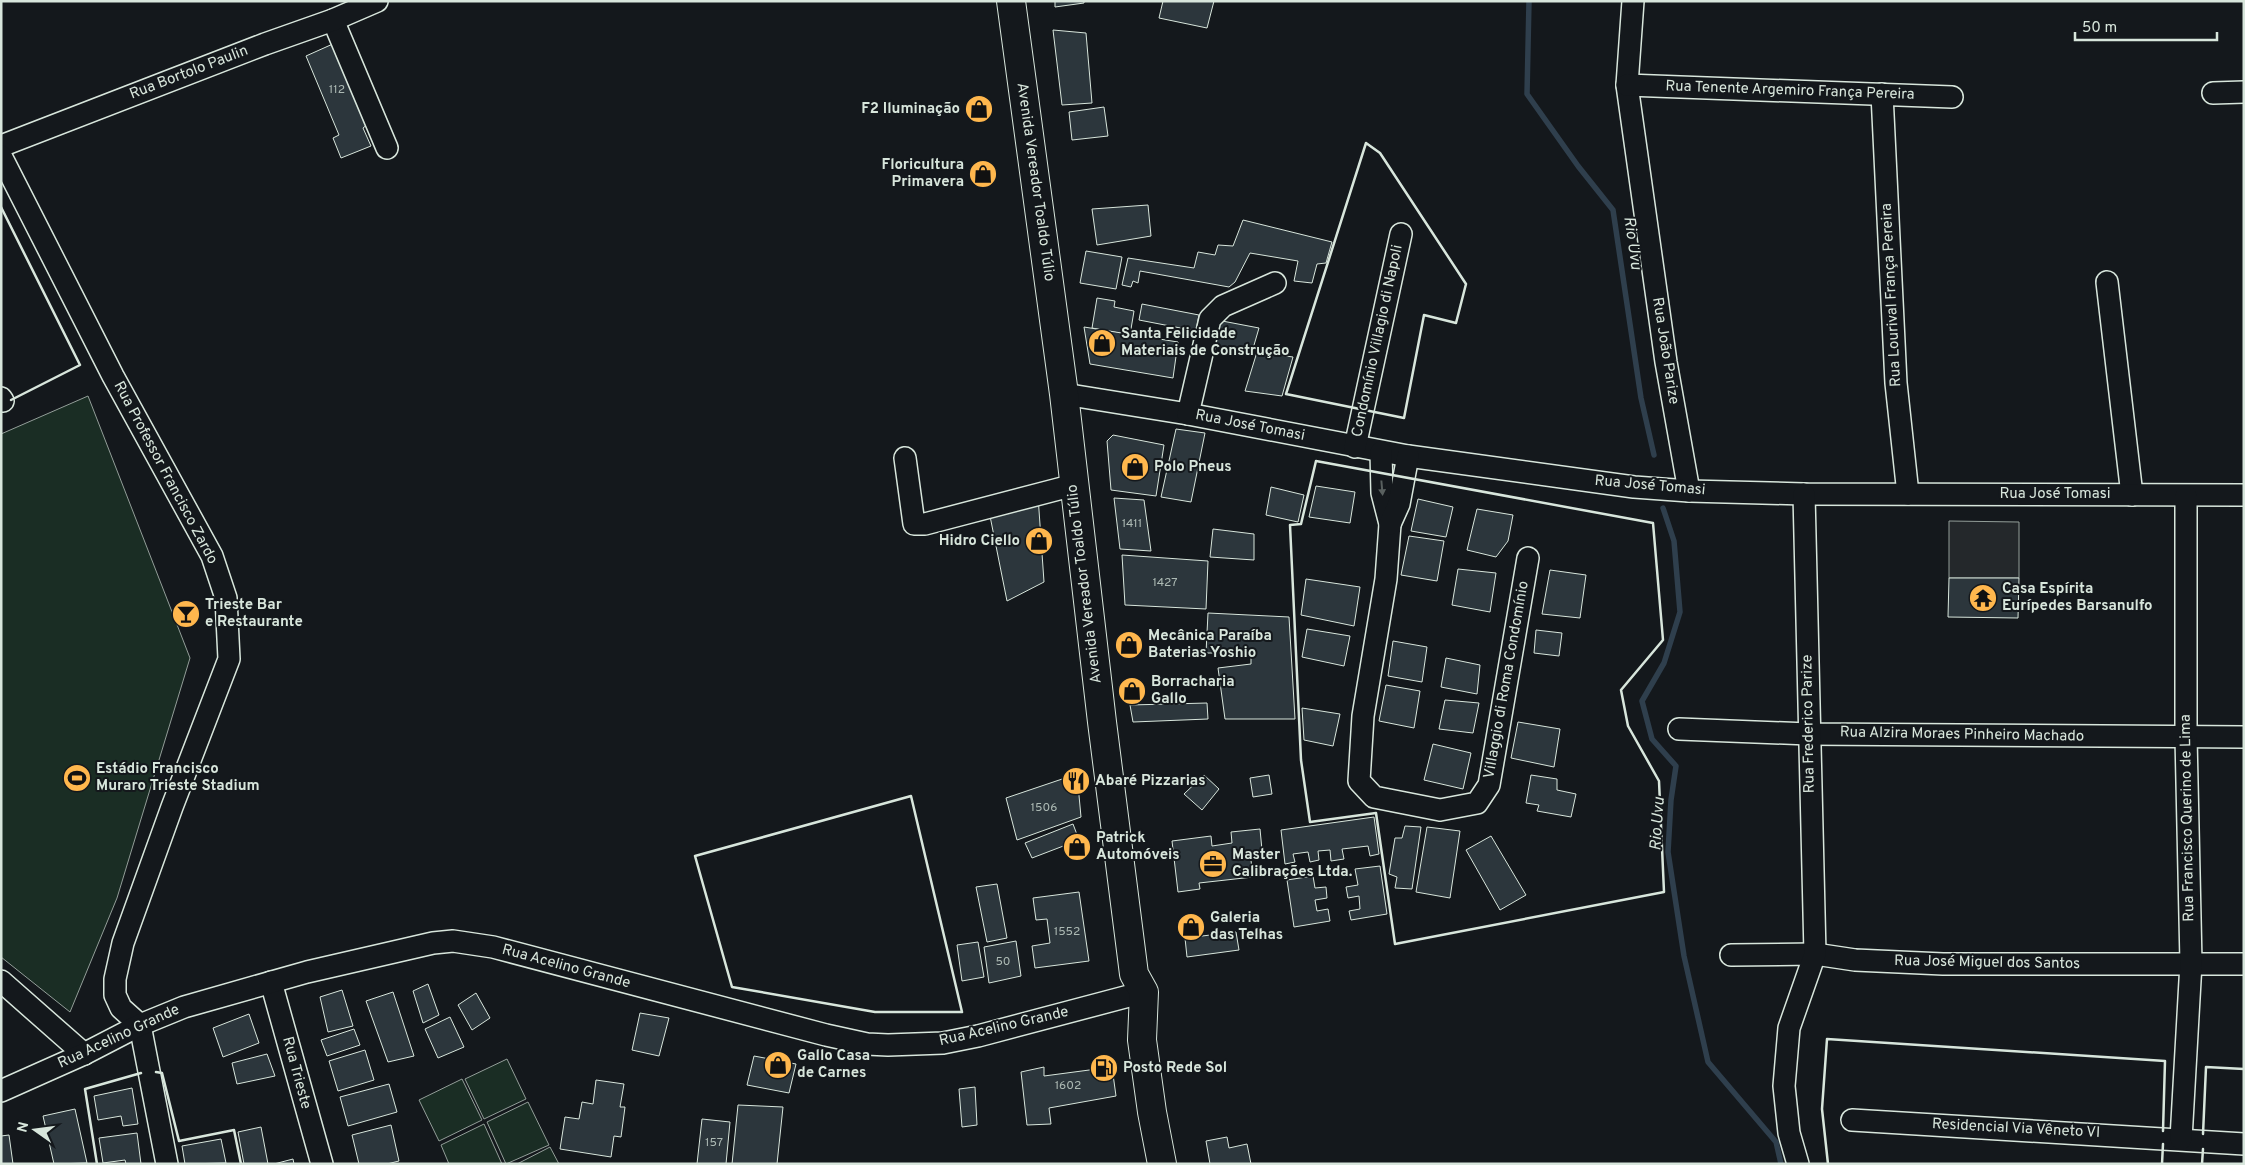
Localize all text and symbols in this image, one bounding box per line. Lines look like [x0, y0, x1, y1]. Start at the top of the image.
scale bar [2075, 10, 2218, 42]
text: 50 m [2082, 19, 2117, 38]
street label: Rua Bortolo Paulin [127, 42, 251, 104]
street label: Rua Tenente Argemiro França Pereira [1665, 77, 1915, 105]
street label: Avenida Vereador Toaldo Túlio [1012, 81, 1058, 283]
house number: 112 [329, 82, 345, 98]
shop icon: F2 Iluminação [964, 94, 994, 124]
place label: F2 Iluminação [861, 100, 960, 119]
place label: Floricultura Primavera [882, 156, 964, 192]
shop icon: Floricultura Primavera [968, 159, 998, 189]
street label: Rua Lourival França Pereira [1878, 203, 1906, 387]
water label: Rio Uvu [1618, 215, 1646, 271]
street label: Condomínio Villagio di Napoli [1348, 243, 1408, 439]
street label: Rua João Parize [1647, 296, 1683, 406]
place label: Santa Felicidade Materiais de Construção [1121, 325, 1290, 361]
shop icon: Santa Felicidade Materiais de Construção [1087, 328, 1117, 358]
street label: Rua Professor Francisco Zardo [109, 378, 221, 568]
street label: Rua José Tomasi [1194, 406, 1306, 446]
shop icon: Polo Pneus [1120, 452, 1150, 482]
place label: Polo Pneus [1154, 458, 1232, 477]
street label: Rua José Tomasi [1594, 472, 1706, 500]
one-way arrow [1378, 481, 1386, 497]
street label: Avenida Vereador Toaldo Túlio [1063, 483, 1107, 685]
street label: Rua José Tomasi [1999, 485, 2111, 504]
house number: 1411 [1122, 516, 1142, 532]
shop icon: Hidro Ciello [1024, 526, 1054, 556]
place label: Hidro Ciello [939, 532, 1020, 551]
house number: 1427 [1152, 575, 1178, 591]
street label: Villaggio di Roma Condomínio [1480, 580, 1534, 780]
place label: Casa Espírita Eurípedes Barsanulfo [2002, 580, 2153, 616]
temple icon: Casa Espírita Eurípedes Barsanulfo [1968, 583, 1998, 613]
place label: Trieste Bar e Restaurante [205, 596, 303, 632]
bar icon: Trieste Bar e Restaurante [171, 599, 201, 629]
place label: Mecânica Paraíba Baterias Yoshio [1148, 627, 1272, 663]
shop icon: Mecânica Paraíba Baterias Yoshio [1114, 630, 1144, 660]
street label: Rua Frederico Parize [1798, 654, 1820, 794]
place label: Borracharia Gallo [1151, 673, 1235, 709]
shop icon: Borracharia Gallo [1117, 676, 1147, 706]
street label: Rua Francisco Querino de Lima [2177, 714, 2199, 922]
street label: Rua Alzira Moraes Pinheiro Machado [1840, 723, 2084, 747]
place label: Estádio Francisco Muraro Trieste Stadium [96, 760, 260, 796]
sports icon: Estádio Francisco Muraro Trieste Stadium [62, 763, 92, 793]
restaurant icon: Abaré Pizzarias [1061, 766, 1091, 796]
place label: Abaré Pizzarias [1095, 772, 1206, 791]
water label: Rio Uvu [1646, 796, 1670, 851]
house number: 1506 [1031, 800, 1057, 816]
place label: Patrick Automóveis [1096, 829, 1180, 865]
shop icon: Patrick Automóveis [1062, 832, 1092, 862]
place label: Master Calibrações Ltda. [1232, 846, 1353, 882]
office icon: Master Calibrações Ltda. [1198, 849, 1228, 879]
place label: Galeria das Telhas [1210, 909, 1283, 945]
shop icon: Galeria das Telhas [1176, 912, 1206, 942]
house number: 1552 [1054, 924, 1080, 940]
street label: Rua Acelino Grande [500, 941, 632, 993]
street label: Rua José Miguel dos Santos [1894, 952, 2080, 974]
house number: 50 [995, 954, 1011, 970]
street label: Rua Acelino Grande [55, 1000, 183, 1074]
street label: Rua Acelino Grande [937, 1003, 1071, 1051]
street label: Rua Trieste [277, 1035, 315, 1111]
place label: Gallo Casa de Carnes [797, 1047, 870, 1083]
shop icon: Gallo Casa de Carnes [763, 1050, 793, 1080]
fuel station icon: Posto Rede Sol [1089, 1053, 1119, 1083]
place label: Posto Rede Sol [1123, 1059, 1227, 1078]
house number: 1602 [1055, 1078, 1081, 1094]
north arrow [10, 1105, 60, 1155]
street label: Residencial Via Vêneto VI [1931, 1115, 2101, 1143]
text: N [14, 1120, 33, 1134]
house number: 157 [705, 1135, 723, 1151]

